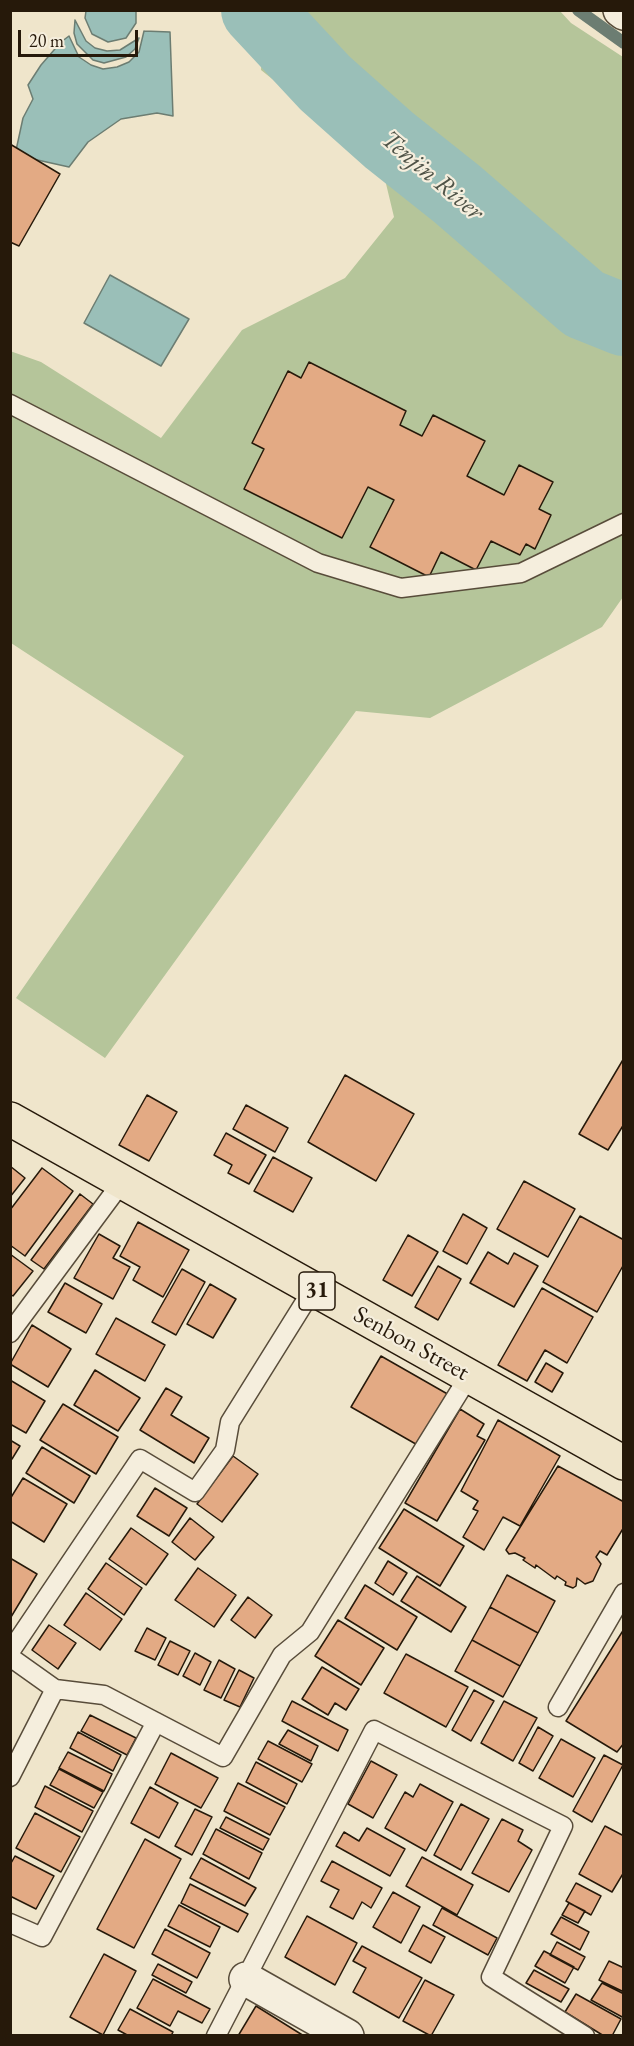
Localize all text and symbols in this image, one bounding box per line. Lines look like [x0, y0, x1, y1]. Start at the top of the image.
scale bar [21, 18, 141, 56]
text: 20 m [29, 29, 64, 52]
water label: Tenjin River [374, 124, 490, 228]
road number: 31 [299, 1272, 335, 1310]
street label: Senbon Street [348, 1300, 474, 1388]

